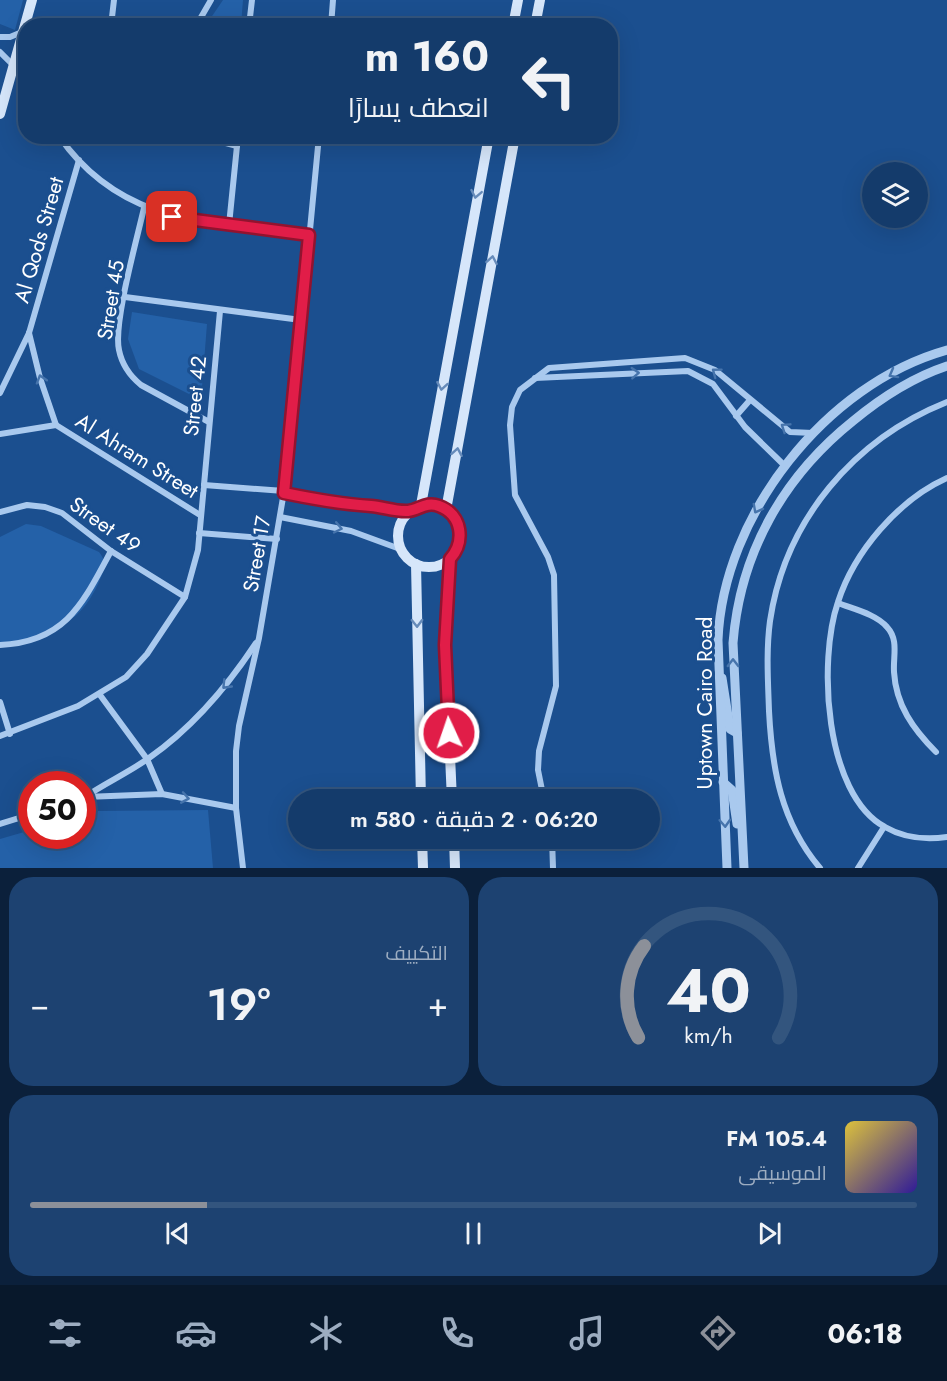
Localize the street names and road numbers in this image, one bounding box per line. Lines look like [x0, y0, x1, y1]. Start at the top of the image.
street label: Al Qods Street [7, 173, 71, 307]
street label: Street 45 [90, 258, 132, 342]
street label: Street 42 [176, 354, 214, 438]
street label: Al Ahram Street [70, 406, 204, 506]
street label: Street 49 [63, 490, 147, 560]
street label: Street 17 [236, 514, 278, 594]
street label: Uptown Cairo Road [690, 617, 720, 789]

